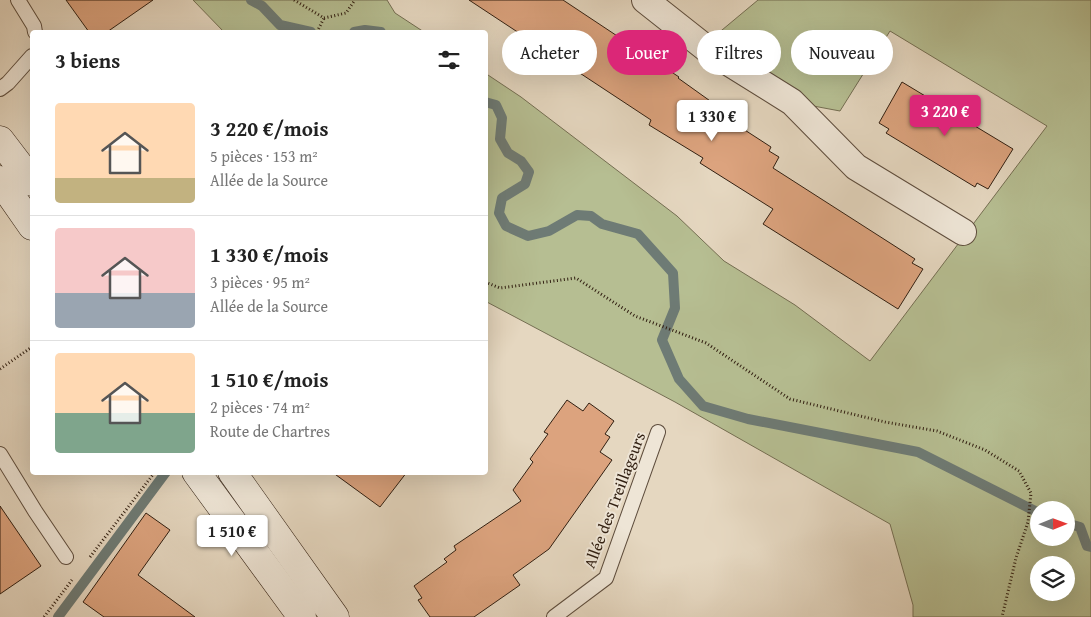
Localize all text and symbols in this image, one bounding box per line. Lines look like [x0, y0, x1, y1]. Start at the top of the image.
chip: Acheter [502, 30, 597, 75]
chip: Louer [607, 30, 687, 75]
chip: Filtres [697, 30, 781, 75]
chip: Nouveau [791, 30, 893, 75]
text: 3 biens [55, 45, 120, 76]
icon: filters [435, 46, 463, 74]
pin: 3 220 € [899, 94, 991, 137]
text: 3 220 € [921, 99, 969, 123]
pin: 1 330 € [666, 100, 758, 142]
text: 1 330 € [688, 104, 736, 128]
text: 3 220 €/mois [210, 113, 328, 144]
icon: home [95, 123, 155, 183]
text: 5 pièces · 153 m² [210, 144, 318, 168]
text: Allée de la Source [210, 168, 328, 192]
text: 1 330 €/mois [210, 239, 328, 270]
icon: home [95, 248, 155, 308]
text: 3 pièces · 95 m² [210, 270, 310, 294]
text: Allée de la Source [210, 294, 328, 318]
text: 1 510 €/mois [210, 364, 328, 395]
icon: home [95, 373, 155, 433]
text: 2 pièces · 74 m² [210, 395, 310, 419]
text: Route de Chartres [210, 419, 330, 443]
street label: Allée des Treillageurs [577, 428, 651, 572]
north arrow [1030, 501, 1075, 546]
map controls [1030, 501, 1075, 601]
pin: 1 510 € [186, 514, 278, 557]
text: 1 510 € [208, 519, 256, 543]
button: layers [1030, 556, 1075, 601]

